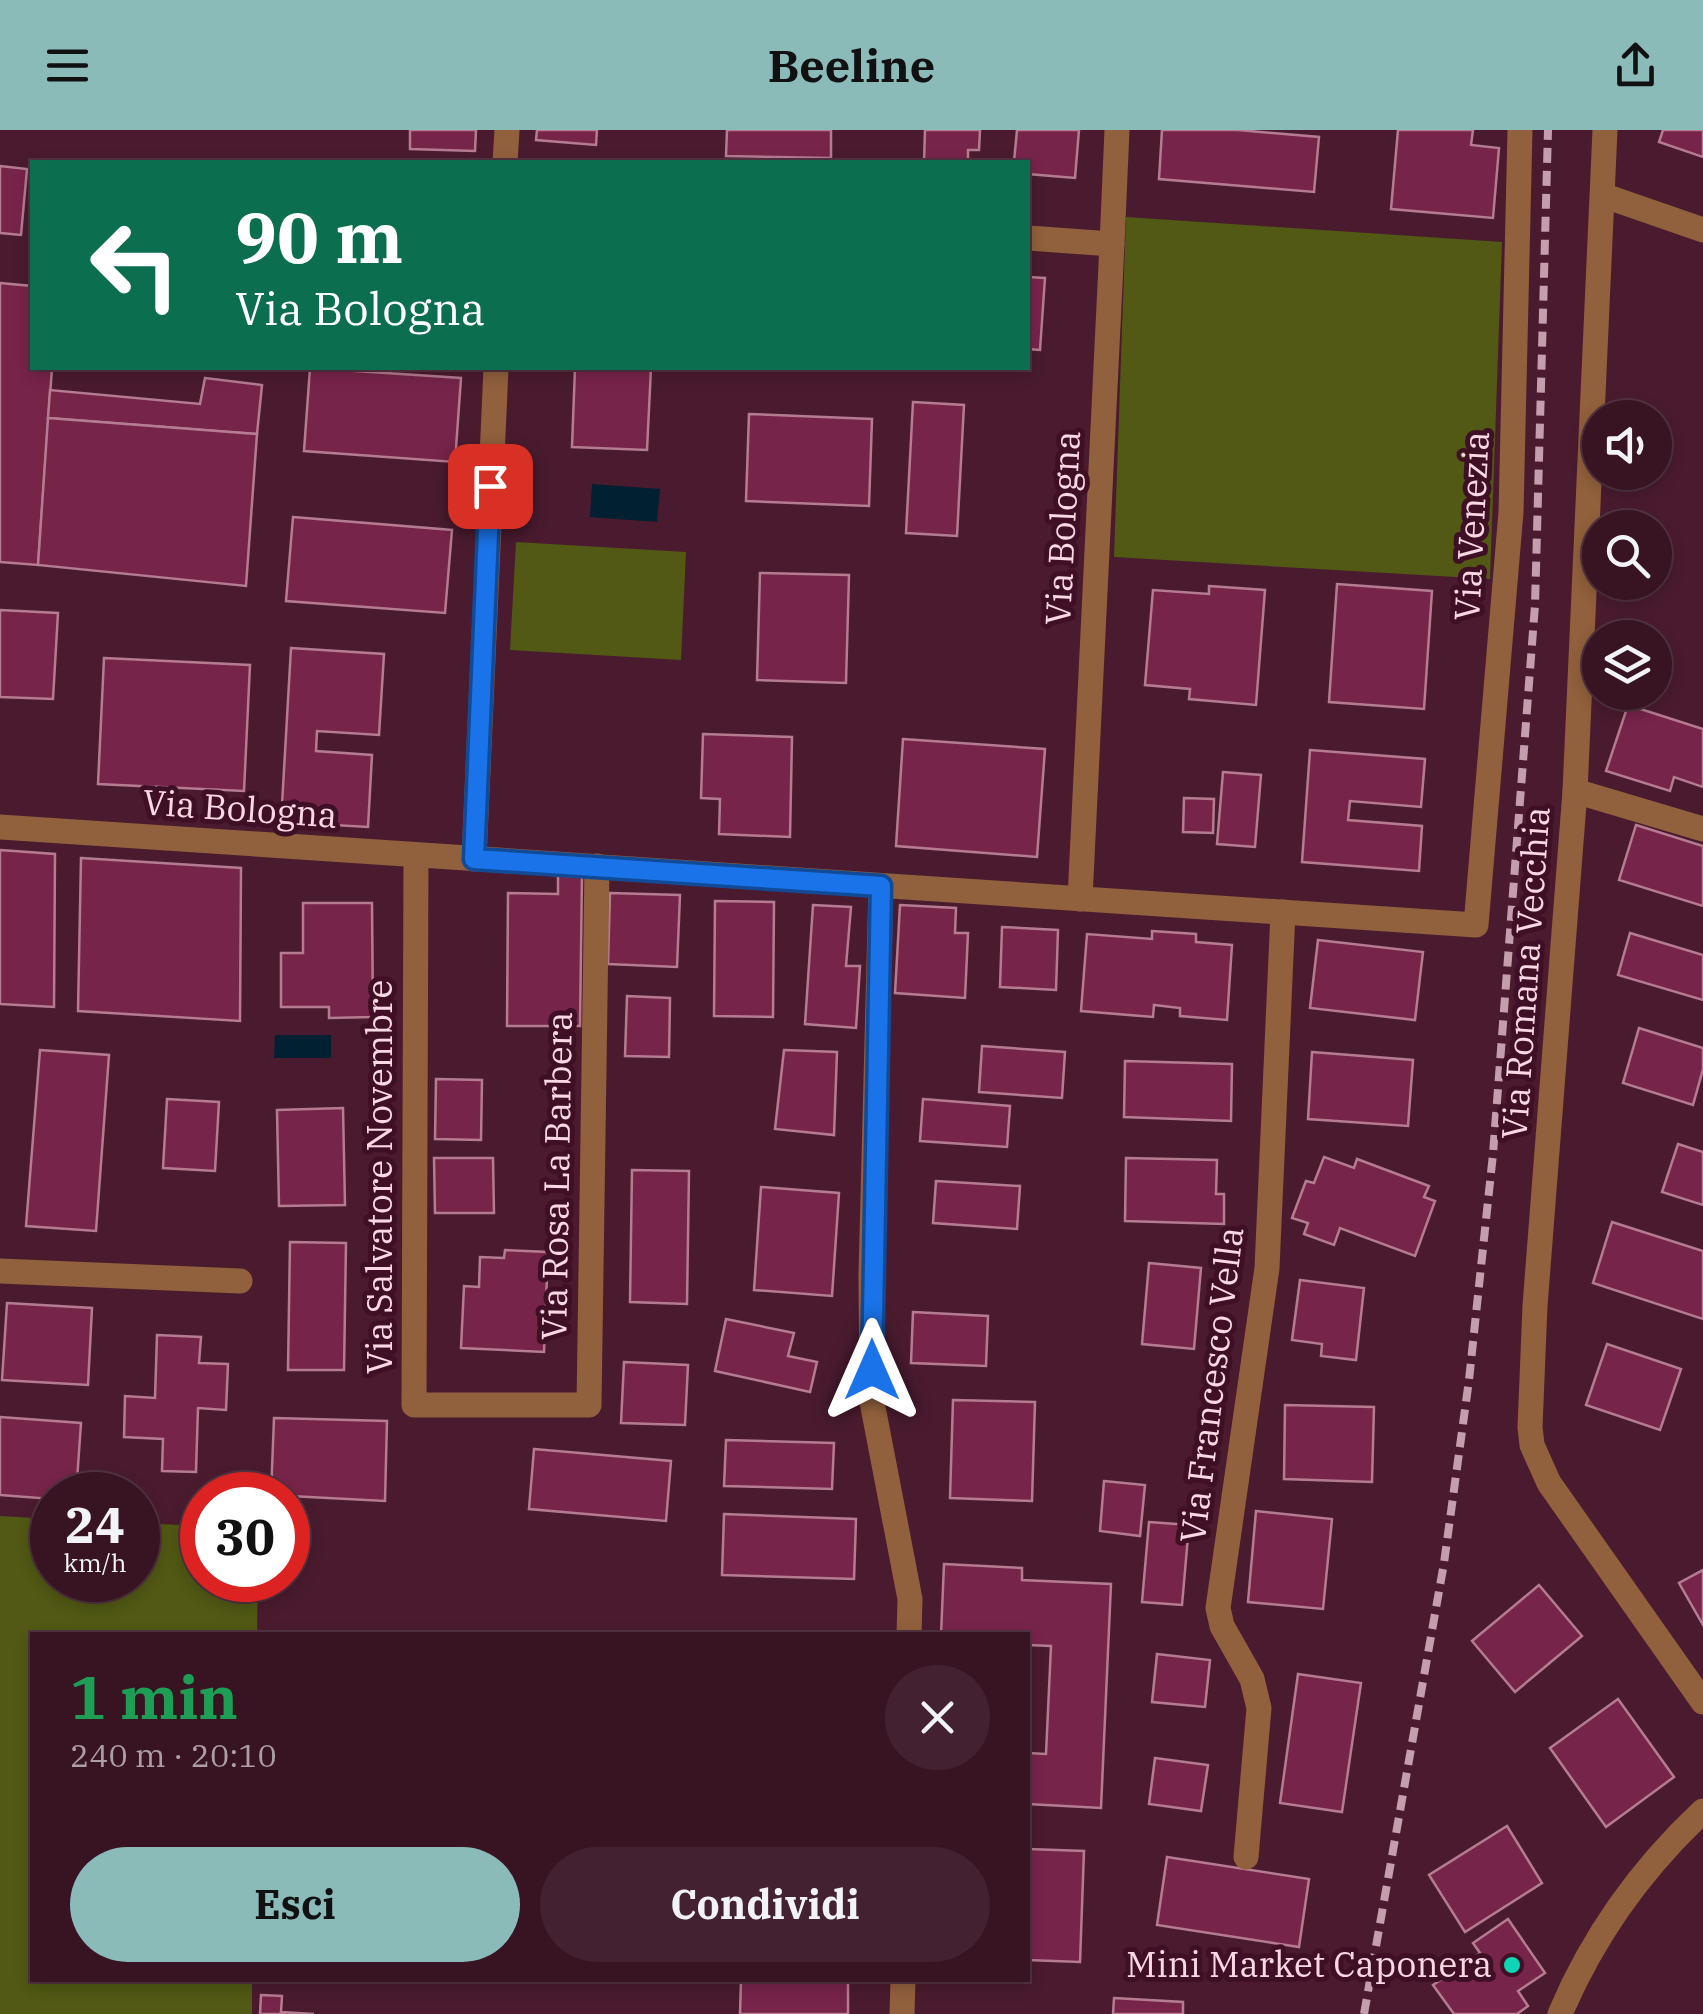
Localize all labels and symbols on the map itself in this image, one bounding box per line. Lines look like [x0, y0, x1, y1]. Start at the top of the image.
street label: Via Bologna [1034, 430, 1090, 626]
street label: Via Venezia [1443, 430, 1499, 622]
pin [448, 444, 533, 529]
street label: Via Bologna [141, 778, 339, 838]
street label: Via Romana Vecchia [1490, 805, 1560, 1141]
street label: Via Salvatore Novembre [356, 980, 402, 1374]
street label: Via Rosa La Barbera [530, 1011, 582, 1341]
street label: Via Francesco Vella [1169, 1224, 1253, 1546]
position arrow [820, 1318, 924, 1422]
speed limit sign: 30 [180, 1472, 310, 1602]
place label: Mini Market Caponera [1126, 1941, 1492, 1987]
marker: Mini Market Caponera [1501, 1954, 1523, 1976]

